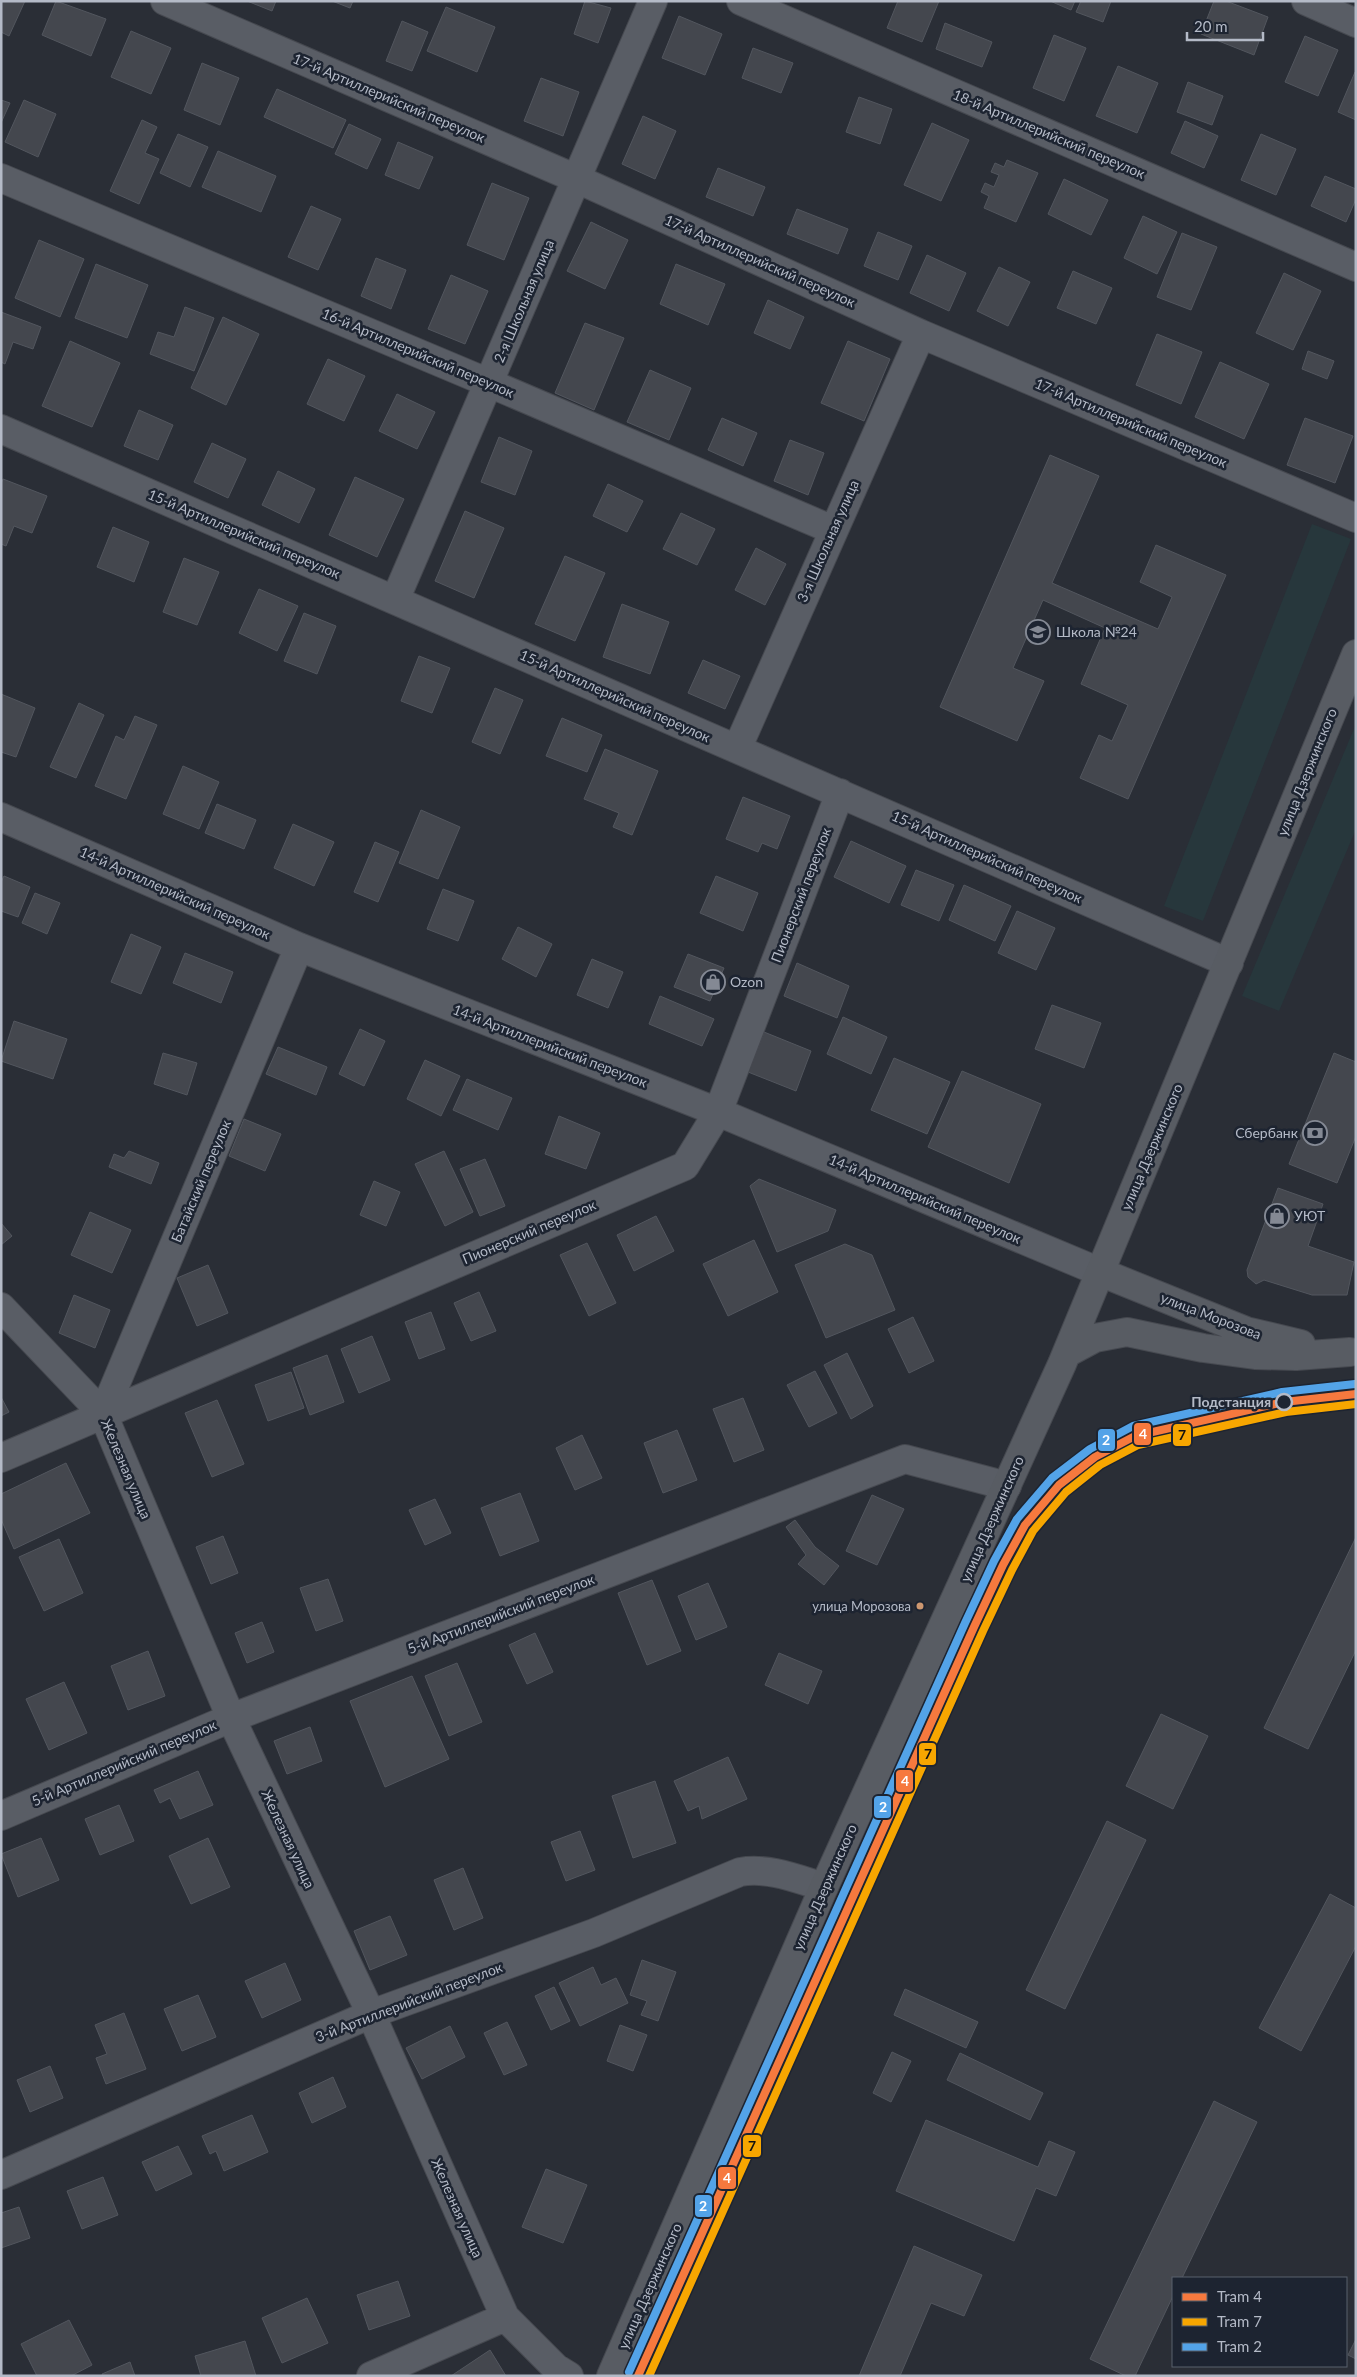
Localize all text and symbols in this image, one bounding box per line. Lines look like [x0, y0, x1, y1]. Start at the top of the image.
scale bar [1187, 10, 1263, 42]
text: 20 m [1194, 17, 1228, 35]
street label: 17-й Артиллерийский переулок [291, 49, 488, 146]
street label: 18-й Артиллерийский переулок [951, 85, 1148, 182]
street label: 17-й Артиллерийский переулок [662, 211, 859, 311]
street label: 2-я Школьная улица [490, 237, 557, 365]
street label: 16-й Артиллерийский переулок [320, 304, 517, 401]
street label: 17-й Артиллерийский переулок [1033, 374, 1230, 471]
street label: 3-я Школьная улица [793, 477, 862, 605]
street label: 15-й Артиллерийский переулок [146, 485, 343, 582]
school or university icon: Школа №24 [1025, 619, 1051, 645]
place label: Школа №24 [1056, 623, 1137, 640]
street label: 15-й Артиллерийский переулок [517, 646, 714, 746]
street label: улица Дзержинского [1273, 706, 1340, 838]
street label: 15-й Артиллерийский переулок [889, 807, 1086, 907]
street label: Пионерский переулок [767, 824, 834, 965]
street label: 14-й Артиллерийский переулок [77, 843, 274, 943]
shop icon: Ozon [700, 969, 726, 995]
place label: Ozon [730, 973, 763, 990]
street label: 14-й Артиллерийский переулок [451, 1001, 651, 1091]
street label: улица Дзержинского [1117, 1081, 1186, 1213]
street label: Батайский переулок [167, 1116, 234, 1245]
bank icon: Сбербанк [1302, 1120, 1328, 1146]
place label: Сбербанк [1235, 1124, 1299, 1141]
street label: 14-й Артиллерийский переулок [827, 1150, 1024, 1247]
street label: Пионерский переулок [460, 1195, 599, 1267]
shop icon: УЮТ [1264, 1203, 1290, 1229]
place label: УЮТ [1294, 1207, 1326, 1224]
street label: улица Морозова [1159, 1289, 1264, 1343]
place label: Подстанция [1191, 1393, 1271, 1410]
marker: Подстанция [1275, 1393, 1293, 1411]
street label: Железная улица [98, 1416, 155, 1521]
line badge: 4 [1133, 1422, 1152, 1446]
line badge: 7 [1172, 1423, 1192, 1447]
text: 4 [1139, 1425, 1147, 1442]
text: 7 [1178, 1426, 1186, 1443]
line badge: 2 [1097, 1428, 1116, 1452]
text: 2 [1102, 1431, 1110, 1448]
street label: улица Дзержинского [956, 1453, 1027, 1584]
street label: 5-й Артиллерийский переулок [405, 1570, 597, 1657]
place label: улица Морозова [812, 1598, 911, 1614]
marker: улица Морозова [915, 1601, 925, 1611]
street label: 5-й Артиллерийский переулок [29, 1716, 219, 1809]
line badge: 7 [918, 1742, 937, 1766]
text: 7 [924, 1745, 932, 1762]
line badge: 4 [895, 1769, 914, 1793]
text: 4 [901, 1772, 909, 1789]
street label: Железная улица [258, 1787, 319, 1891]
line badge: 2 [873, 1795, 892, 1819]
text: 2 [879, 1798, 887, 1815]
street label: улица Дзержинского [789, 1821, 860, 1952]
street label: 3-й Артиллерийский переулок [313, 1958, 505, 2045]
line badge: 7 [742, 2134, 762, 2158]
text: 7 [748, 2137, 756, 2154]
street label: Железная улица [428, 2156, 487, 2260]
line badge: 4 [717, 2166, 737, 2190]
text: 4 [723, 2169, 731, 2186]
line badge: 2 [694, 2194, 713, 2218]
text: 2 [699, 2197, 707, 2214]
street label: улица Дзержинского [614, 2220, 685, 2351]
legend [1172, 2277, 1347, 2367]
text: Tram 4 [1217, 2287, 1262, 2305]
text: Tram 7 [1217, 2312, 1262, 2330]
text: Tram 2 [1217, 2337, 1262, 2355]

